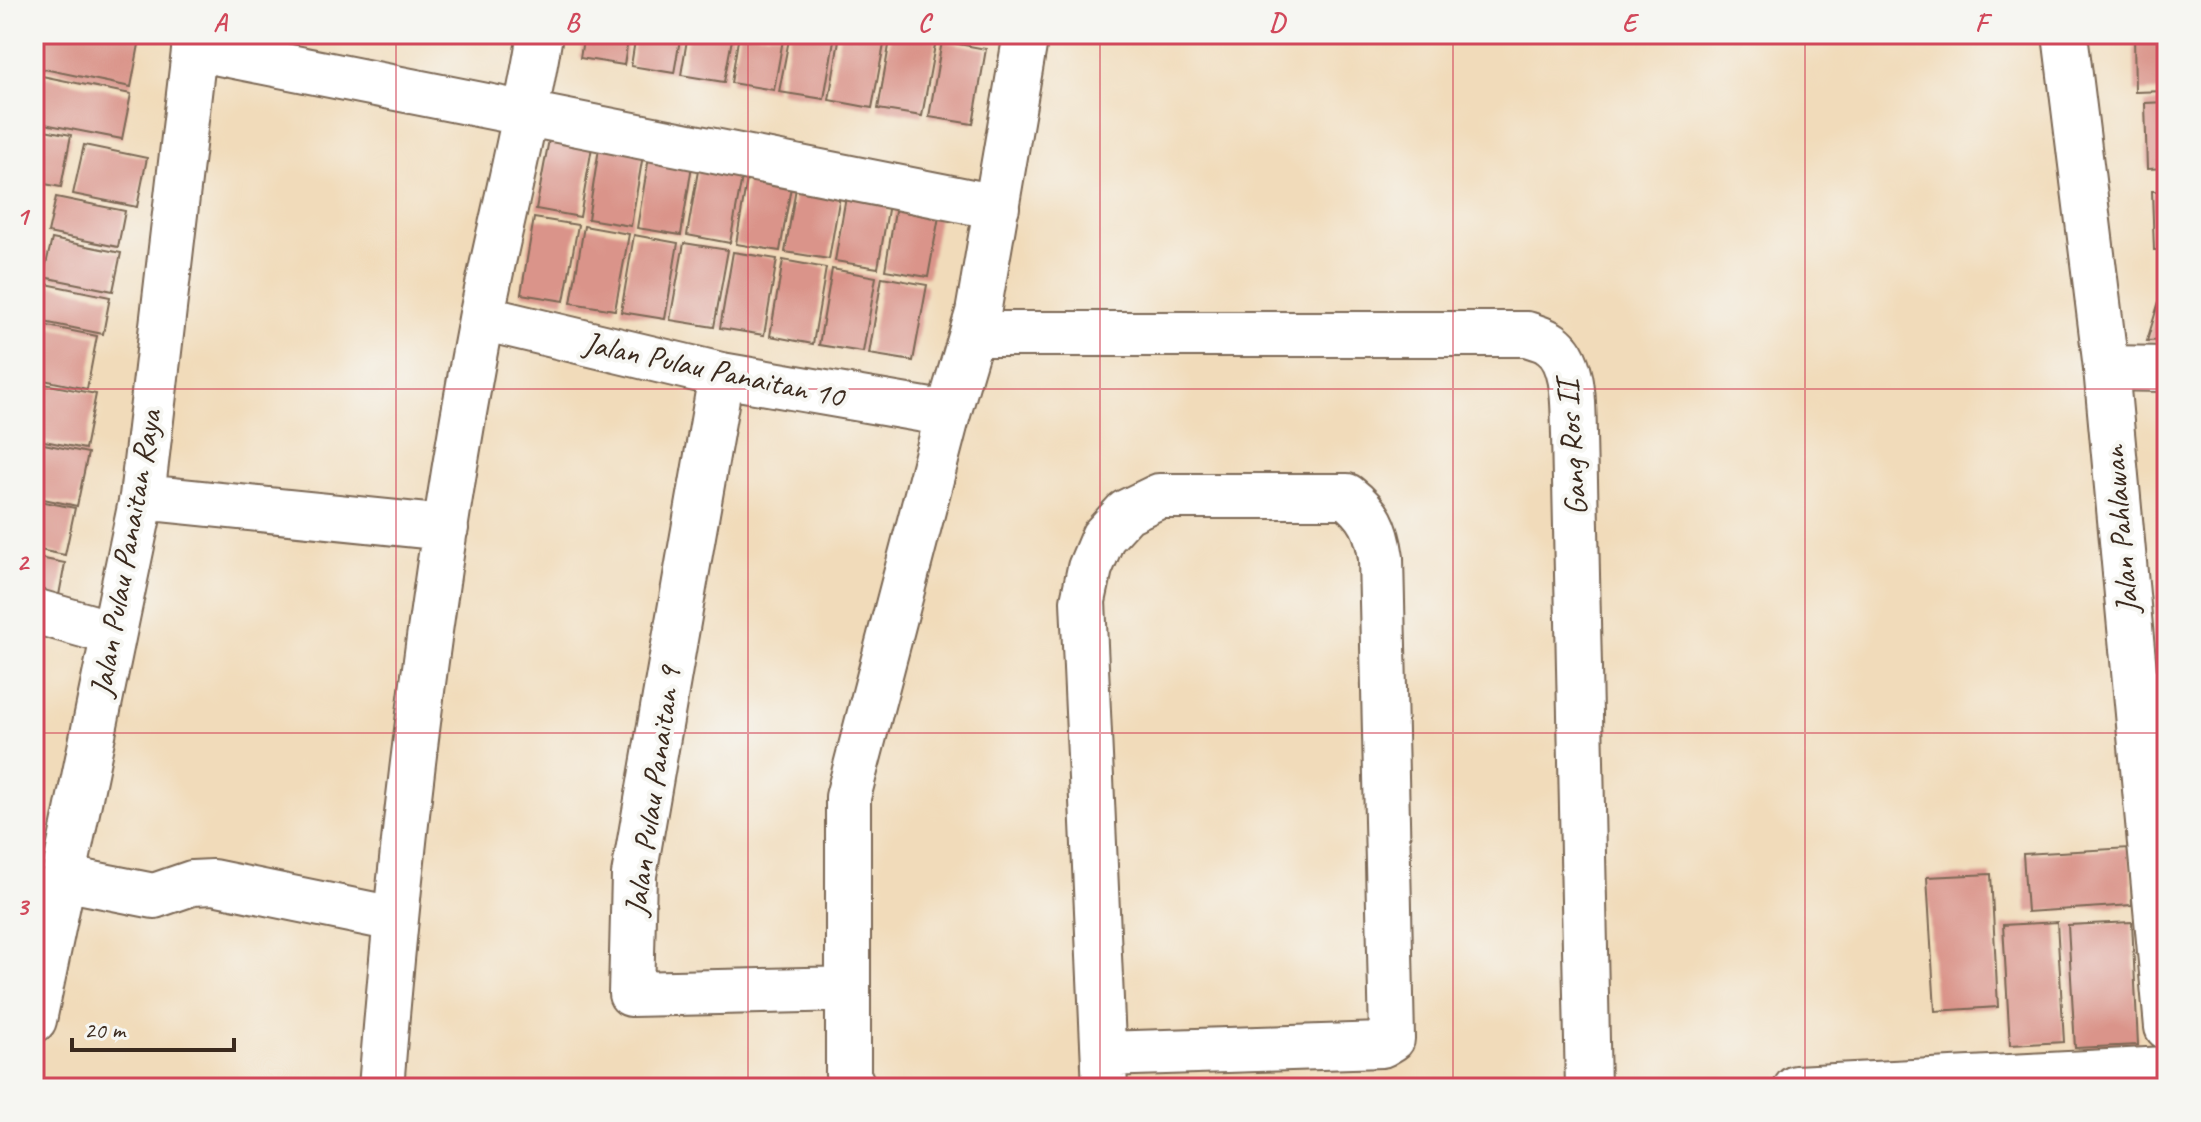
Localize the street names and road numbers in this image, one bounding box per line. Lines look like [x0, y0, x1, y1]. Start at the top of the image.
street label: Jalan Pulau Panaitan 10 [578, 321, 850, 418]
street label: Gang Ros II [1546, 373, 1597, 517]
street label: Jalan Pulau Panaitan Raya [80, 405, 171, 701]
street label: Jalan Pahlawan [2093, 443, 2148, 618]
street label: Jalan Pulau Panaitan 9 [614, 662, 691, 920]

